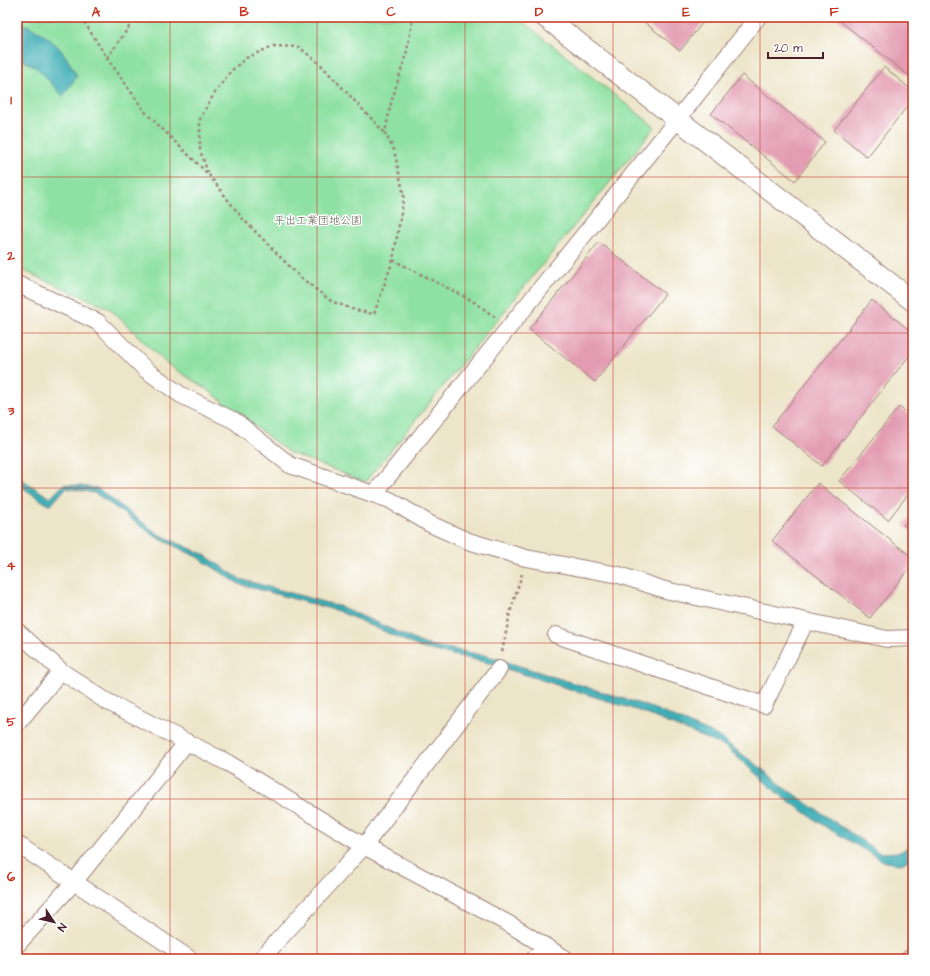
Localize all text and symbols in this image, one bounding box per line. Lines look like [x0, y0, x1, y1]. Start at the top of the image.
text: A [92, 3, 101, 21]
text: B [239, 3, 249, 21]
text: C [386, 3, 396, 21]
text: D [535, 3, 544, 21]
text: E [682, 3, 690, 21]
text: F [829, 3, 839, 21]
scale bar [768, 34, 823, 60]
text: 20 m [774, 40, 803, 57]
text: 1 [10, 91, 12, 109]
park label: 平出工業団地公園 [274, 213, 362, 228]
text: 2 [6, 247, 15, 265]
text: 3 [7, 402, 15, 420]
text: 4 [7, 557, 16, 575]
text: 5 [6, 713, 16, 731]
text: 6 [7, 868, 16, 886]
north arrow [34, 902, 74, 942]
text: N [54, 920, 70, 935]

